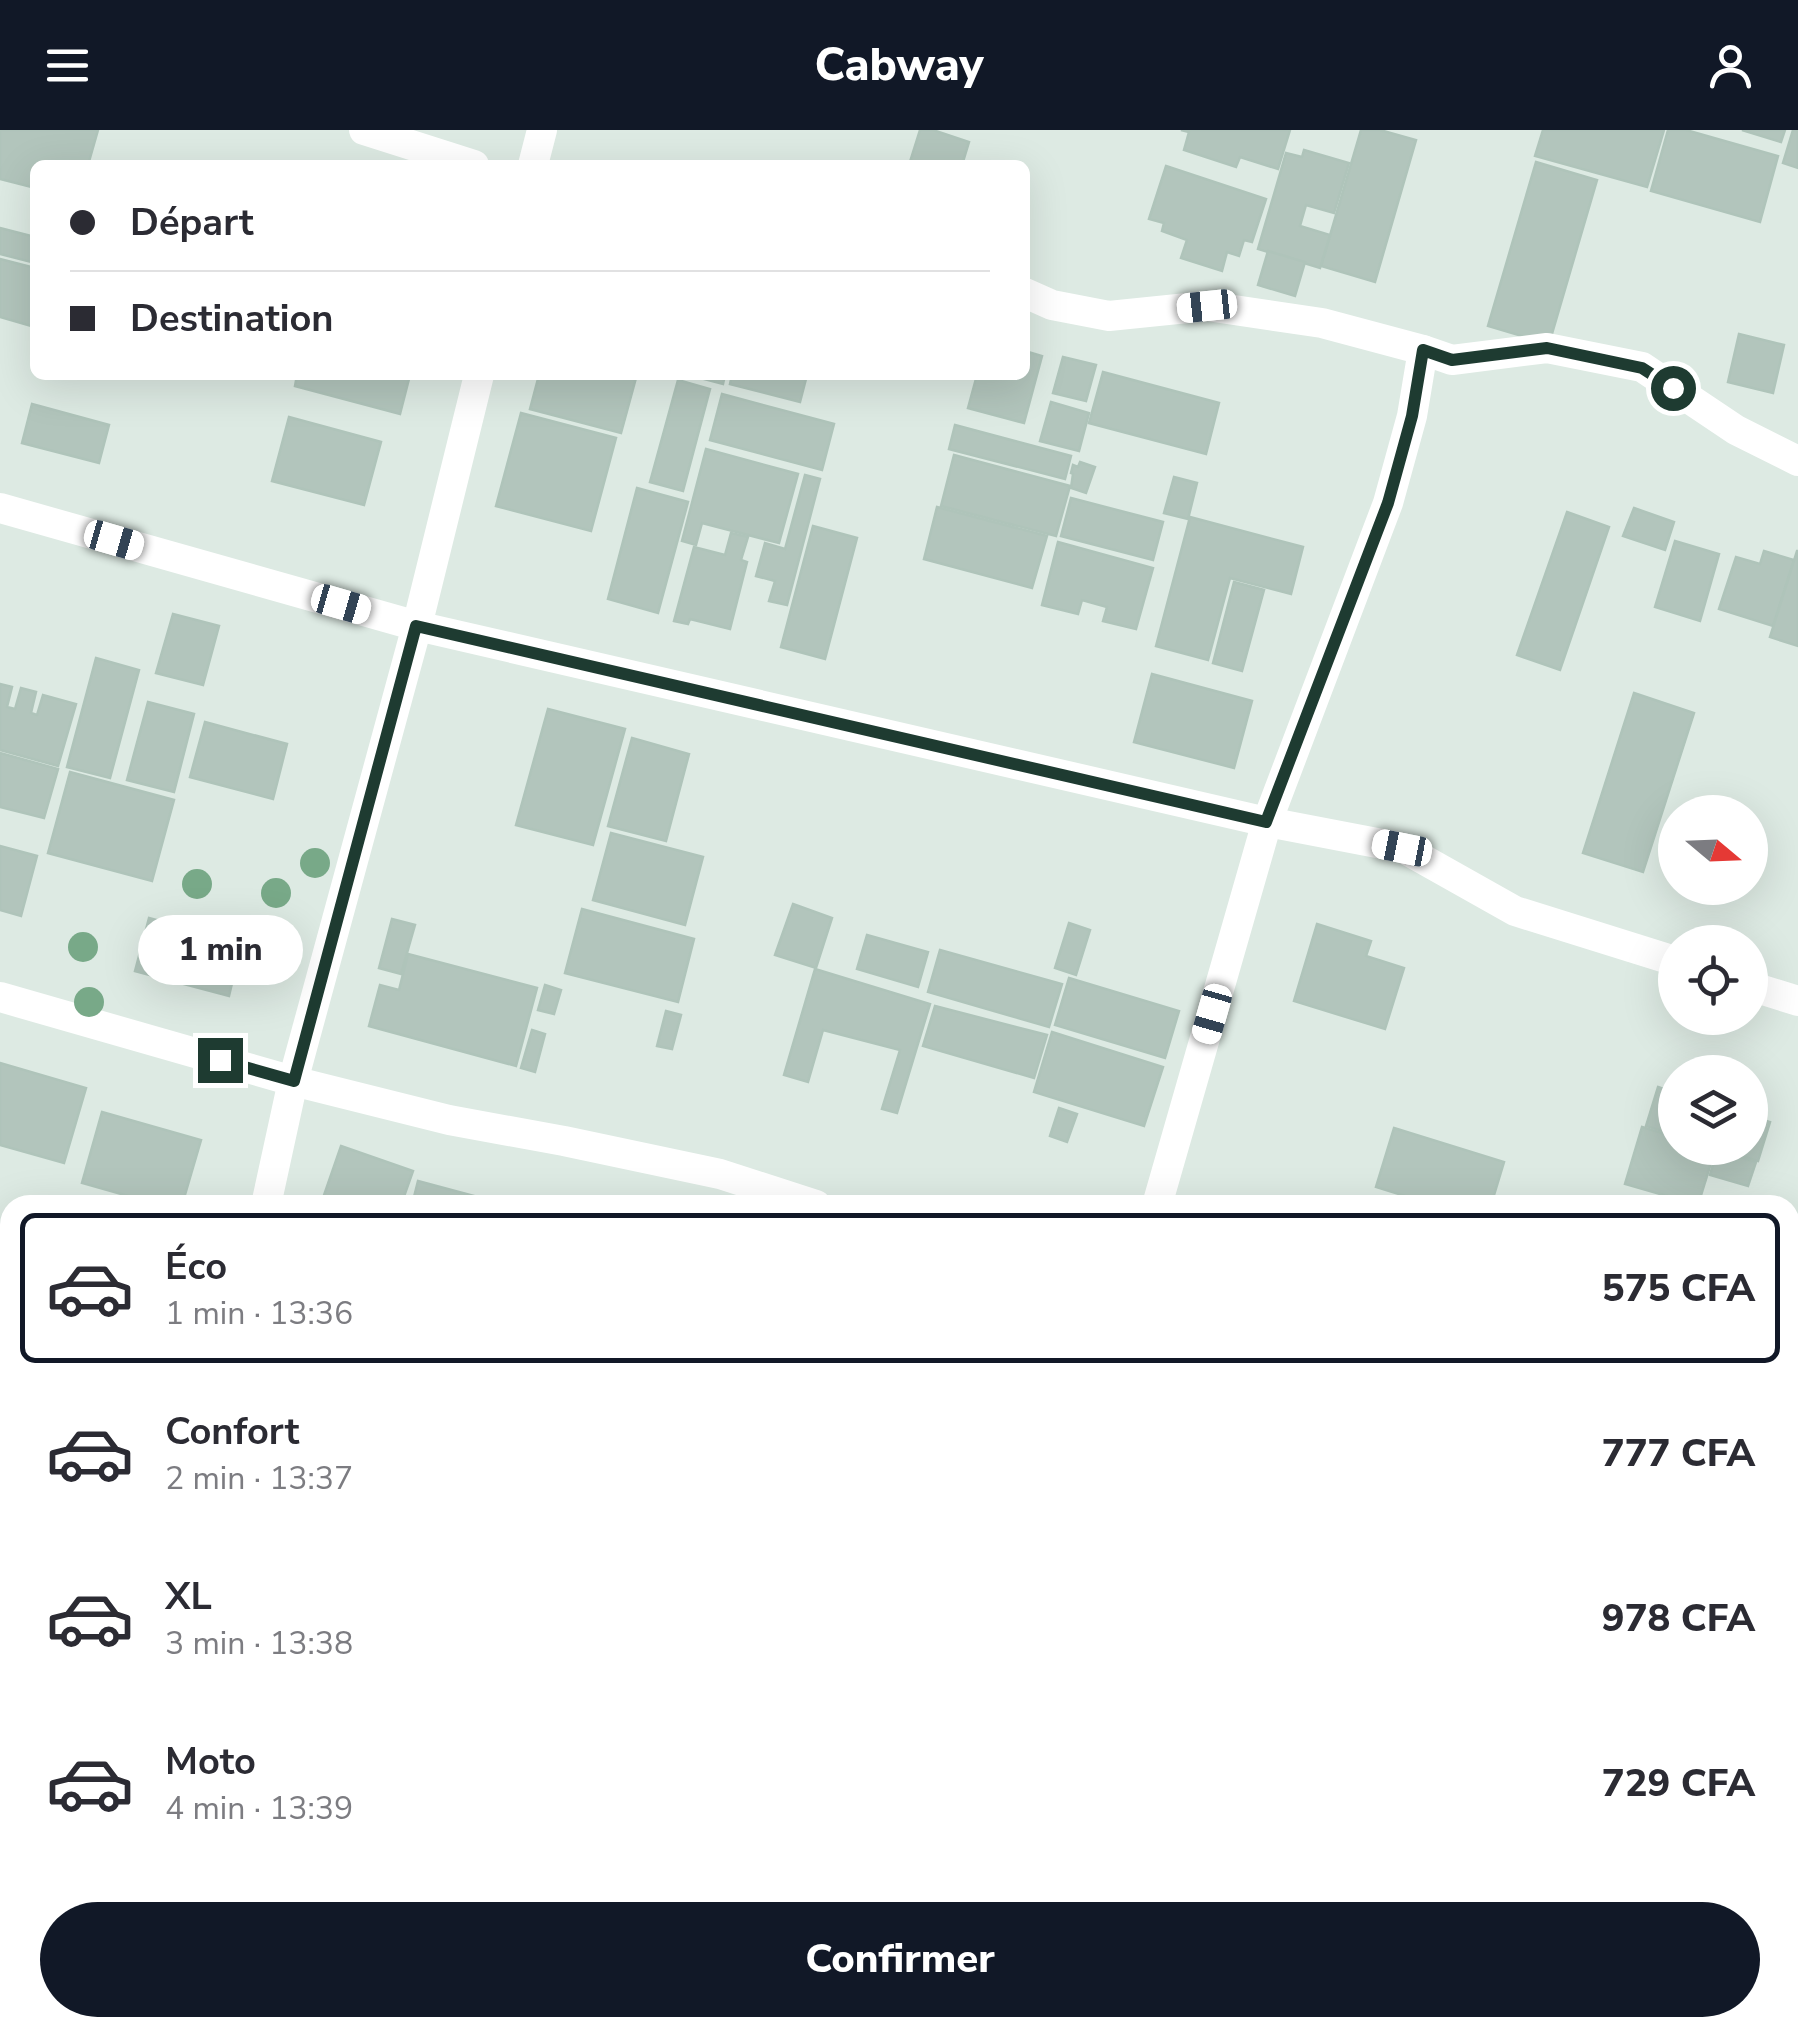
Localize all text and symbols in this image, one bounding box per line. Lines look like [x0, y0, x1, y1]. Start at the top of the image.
text: Cabway [814, 35, 984, 96]
icon: menu [40, 38, 95, 93]
icon: person [1703, 38, 1758, 93]
text: Départ [130, 197, 254, 248]
car [1176, 288, 1238, 324]
text: Destination [130, 293, 334, 344]
route start [1651, 366, 1696, 411]
car [81, 517, 147, 563]
car [308, 581, 374, 627]
north arrow [1658, 795, 1768, 905]
map controls [1658, 795, 1768, 1165]
car [1370, 828, 1434, 868]
callout: 1 min [138, 915, 302, 985]
button: locate [1658, 925, 1768, 1035]
text: 1 min [178, 928, 263, 971]
car [1189, 981, 1235, 1047]
route end [198, 1038, 243, 1083]
button: layers [1658, 1055, 1768, 1165]
text: Éco [165, 1241, 227, 1292]
icon: car [45, 1243, 135, 1333]
text: 575 CFA [1602, 1263, 1755, 1314]
text: 1 min · 13:36 [165, 1292, 353, 1335]
text: Confort [165, 1406, 299, 1457]
icon: car [45, 1408, 135, 1498]
text: 777 CFA [1602, 1428, 1755, 1479]
text: 2 min · 13:37 [165, 1457, 353, 1500]
text: XL [165, 1571, 212, 1622]
icon: car [45, 1573, 135, 1663]
text: 978 CFA [1602, 1593, 1755, 1644]
text: 3 min · 13:38 [165, 1622, 353, 1665]
text: Moto [165, 1736, 256, 1787]
icon: car [45, 1738, 135, 1828]
text: 729 CFA [1602, 1758, 1755, 1809]
text: 4 min · 13:39 [165, 1787, 353, 1830]
button: Confirmer [40, 1902, 1760, 2017]

